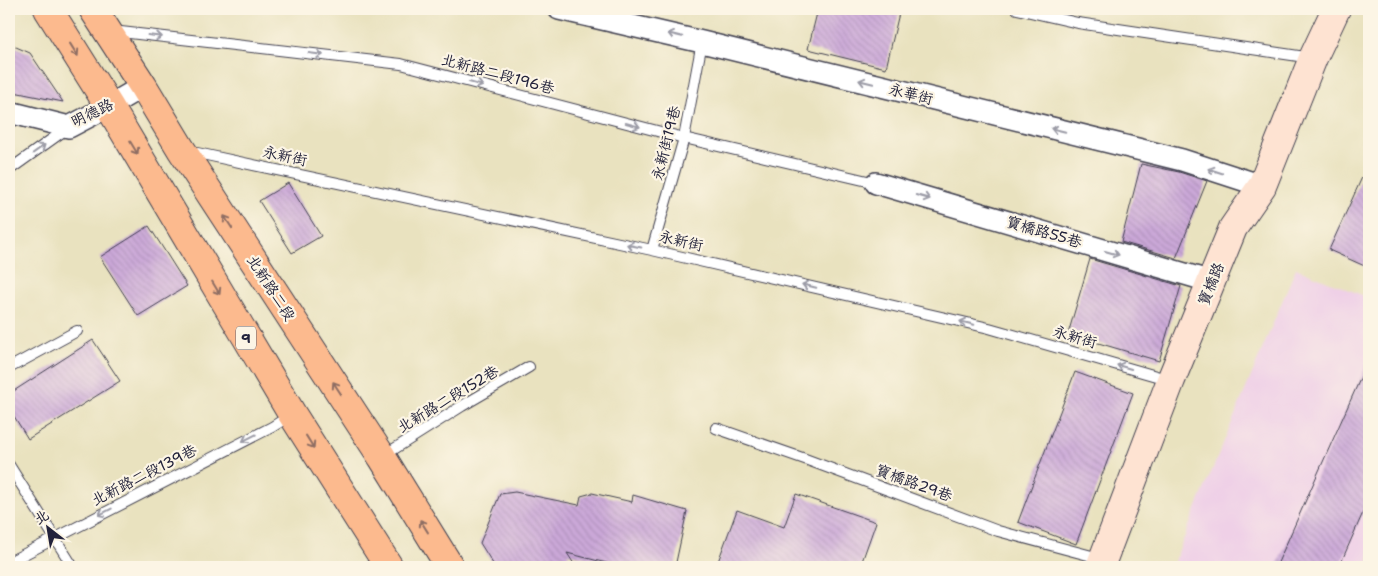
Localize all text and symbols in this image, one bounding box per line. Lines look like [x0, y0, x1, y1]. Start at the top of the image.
one-way arrow [667, 30, 683, 39]
one-way arrow [146, 31, 162, 41]
one-way arrow [68, 43, 79, 57]
one-way arrow [308, 49, 324, 59]
street label: 北新路二段196巷 [439, 49, 557, 99]
one-way arrow [859, 77, 875, 86]
one-way arrow [467, 79, 483, 89]
street label: 永華街 [887, 79, 935, 109]
street label: 明德路 [67, 94, 117, 132]
street label: 永新街19巷 [647, 104, 685, 182]
one-way arrow [624, 121, 640, 130]
one-way arrow [1051, 125, 1067, 134]
one-way arrow [129, 141, 139, 155]
street label: 永新街 [261, 142, 309, 170]
one-way arrow [32, 144, 46, 154]
one-way arrow [1208, 166, 1223, 175]
one-way arrow [915, 192, 931, 202]
street label: 寶橋路55巷 [1004, 212, 1084, 252]
one-way arrow [223, 215, 233, 229]
street label: 永新街 [657, 226, 705, 256]
one-way arrow [626, 241, 642, 250]
one-way arrow [1104, 248, 1120, 258]
street label: 北新路二段 [242, 251, 300, 325]
street label: 寶橋路 [1193, 259, 1229, 309]
one-way arrow [212, 281, 222, 295]
one-way arrow [802, 281, 818, 290]
one-way arrow [960, 318, 976, 327]
street label: 永新街 [1051, 321, 1099, 353]
road number: 9 [236, 326, 256, 349]
street label: 北新路二段152巷 [394, 361, 502, 437]
one-way arrow [1116, 361, 1132, 371]
one-way arrow [332, 382, 342, 396]
one-way arrow [242, 433, 257, 443]
one-way arrow [305, 435, 315, 449]
street label: 北新路二段139巷 [88, 440, 200, 510]
street label: 寶橋路29巷 [873, 460, 955, 506]
north arrow [22, 504, 72, 554]
text: 北 [31, 506, 52, 528]
one-way arrow [98, 508, 113, 517]
one-way arrow [418, 519, 428, 533]

